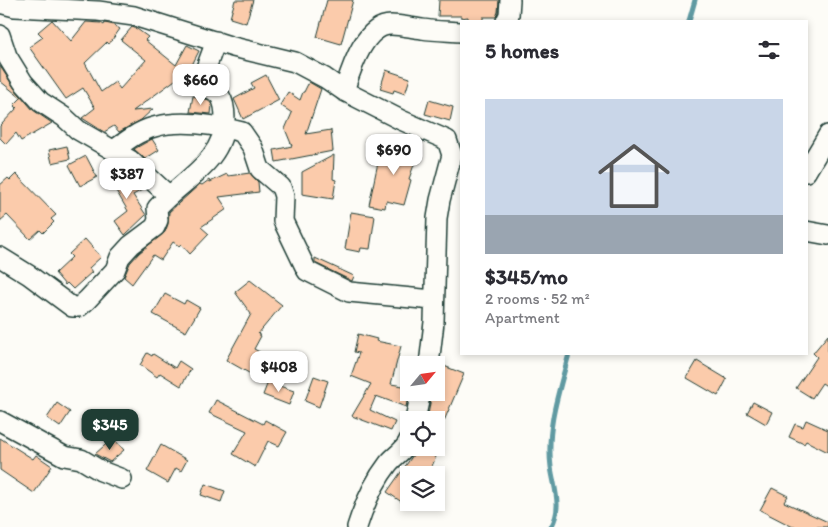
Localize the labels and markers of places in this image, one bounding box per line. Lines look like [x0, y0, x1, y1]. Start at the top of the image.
pin: $660 [171, 64, 231, 106]
pin: $690 [364, 134, 424, 176]
pin: $387 [97, 158, 157, 200]
pin: $408 [249, 350, 309, 393]
pin: $345 [80, 408, 140, 451]

